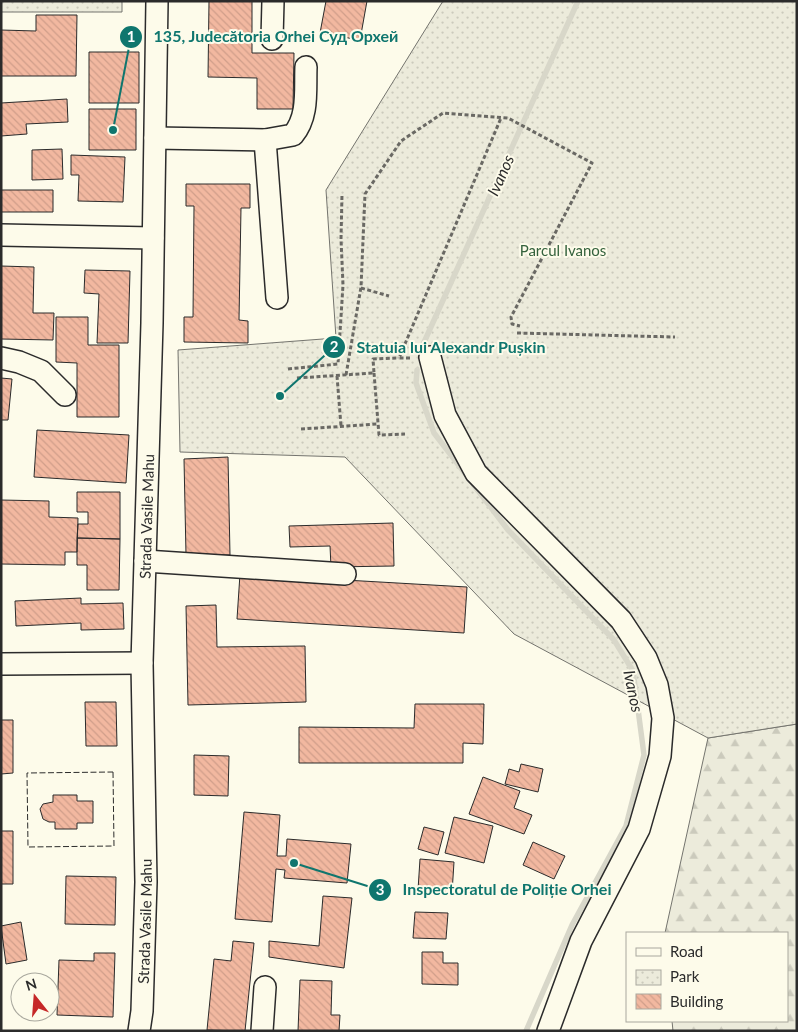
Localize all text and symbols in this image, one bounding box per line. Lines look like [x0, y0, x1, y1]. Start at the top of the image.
callout: 135, Judecătoria Orhei Суд Орхей [119, 21, 409, 52]
text: 135, Judecătoria Orhei Суд Орхей [154, 26, 398, 45]
text: 1 [127, 27, 135, 45]
water label: Ivanos [483, 151, 518, 198]
park label: Parcul Ivanos [520, 241, 606, 259]
callout: Statuia lui Alexandr Pușkin [321, 332, 556, 363]
text: 2 [330, 337, 339, 355]
text: Statuia lui Alexandr Pușkin [356, 337, 546, 356]
street label: Strada Vasile Mahu [135, 454, 157, 579]
water label: Ivanos [620, 668, 648, 715]
street label: Strada Vasile Mahu [134, 859, 155, 984]
callout: Inspectoratul de Poliție Orhei [368, 874, 622, 905]
text: Inspectoratul de Poliție Orhei [403, 879, 611, 898]
text: 3 [376, 880, 384, 898]
legend [626, 932, 788, 1022]
text: Road [670, 942, 703, 960]
text: Park [670, 967, 700, 985]
north arrow [10, 972, 60, 1022]
text: N [23, 974, 39, 994]
text: Building [670, 992, 723, 1010]

